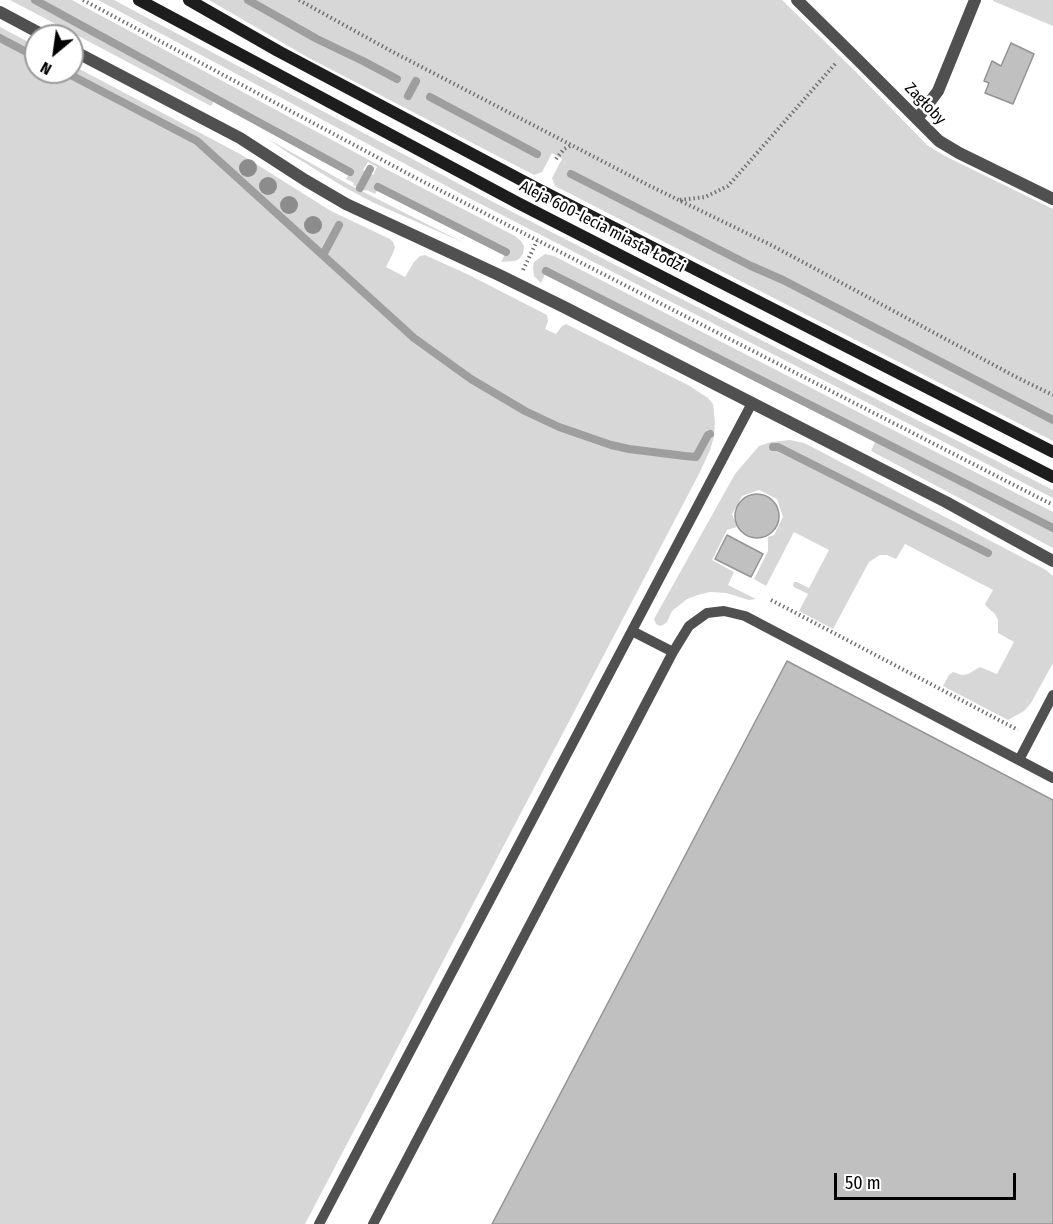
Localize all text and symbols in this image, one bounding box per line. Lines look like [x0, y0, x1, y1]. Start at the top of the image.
north arrow [24, 24, 84, 84]
text: N [37, 58, 55, 79]
street label: Zagłoby [900, 79, 950, 129]
street label: Aleja 600-lecia miasta Łodzi [516, 177, 688, 277]
scale bar [837, 1161, 1018, 1199]
text: 50 m [845, 1172, 881, 1194]

